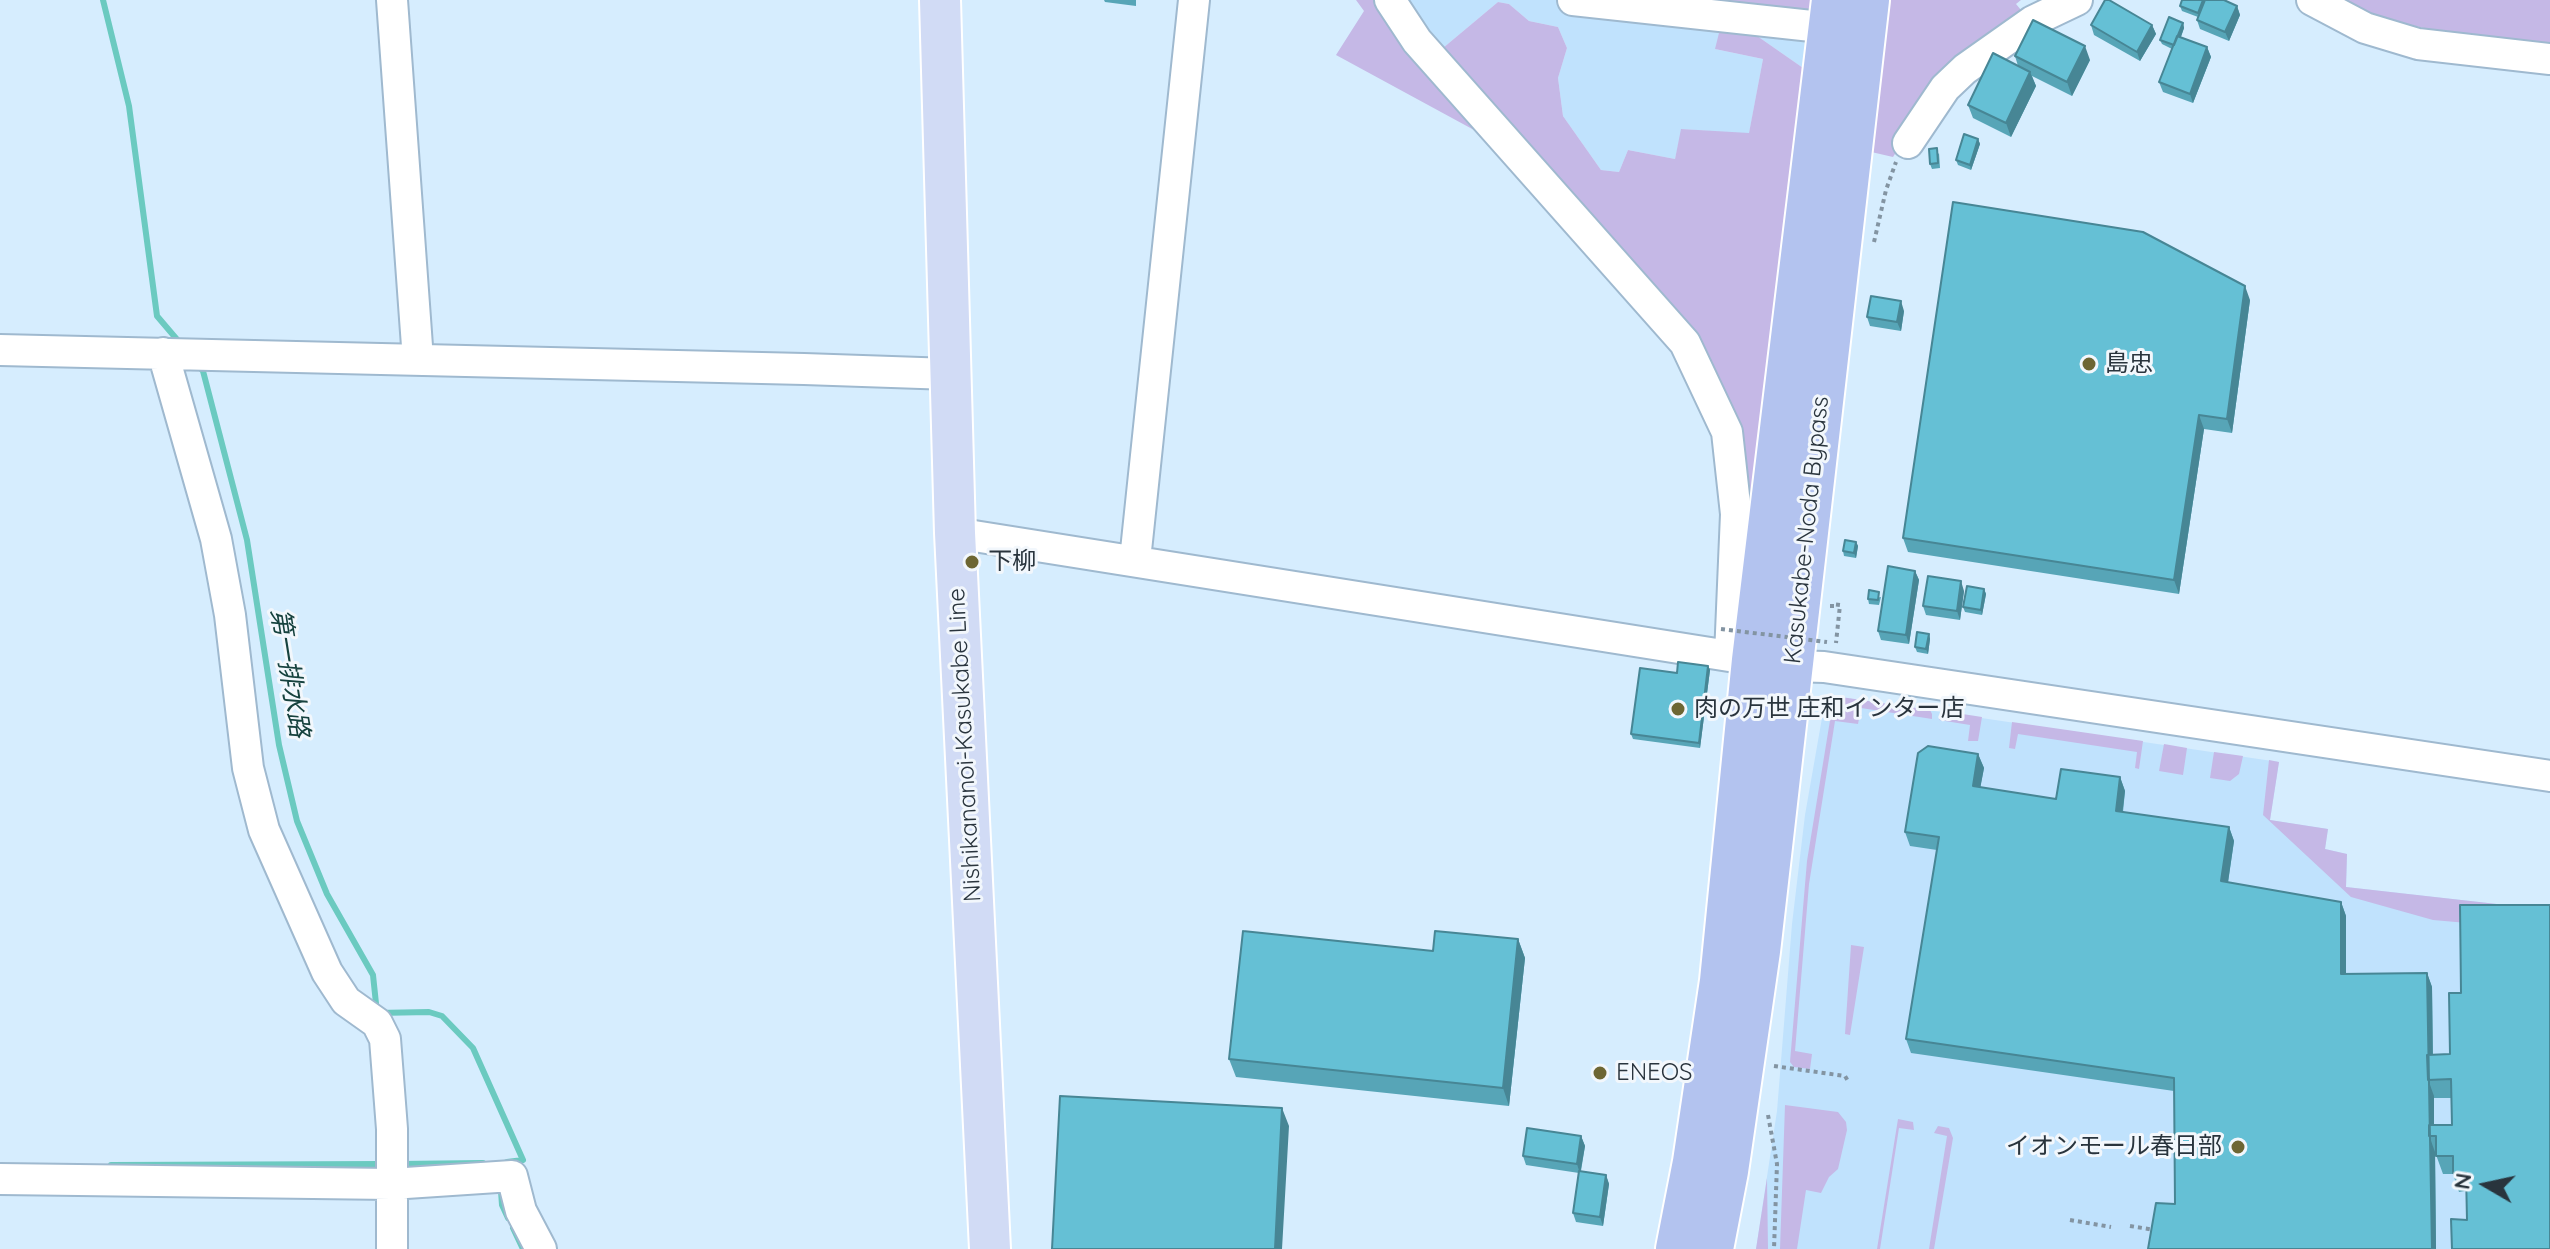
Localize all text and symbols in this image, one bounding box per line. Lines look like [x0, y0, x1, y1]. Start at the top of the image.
place label: 島忠 [2105, 350, 2153, 378]
marker: 島忠 [2080, 355, 2098, 373]
street label: Kasukabe-Noda Bypass [1779, 395, 1835, 665]
place label: 下柳 [988, 548, 1036, 576]
marker: 下柳 [963, 553, 981, 571]
street label: Nishikananoi-Kasukabe Line [942, 587, 988, 903]
water label: 第一排水路 [263, 606, 315, 740]
place label: 肉の万世 庄和インター店 [1694, 695, 1965, 723]
marker: 肉の万世 庄和インター店 [1669, 700, 1687, 718]
place label: ENEOS [1616, 1059, 1693, 1087]
marker: ENEOS [1591, 1064, 1609, 1082]
place label: イオンモール春日部 [2006, 1133, 2222, 1161]
marker: イオンモール春日部 [2229, 1138, 2247, 1156]
north arrow [2446, 1145, 2526, 1225]
text: N [2447, 1171, 2477, 1191]

